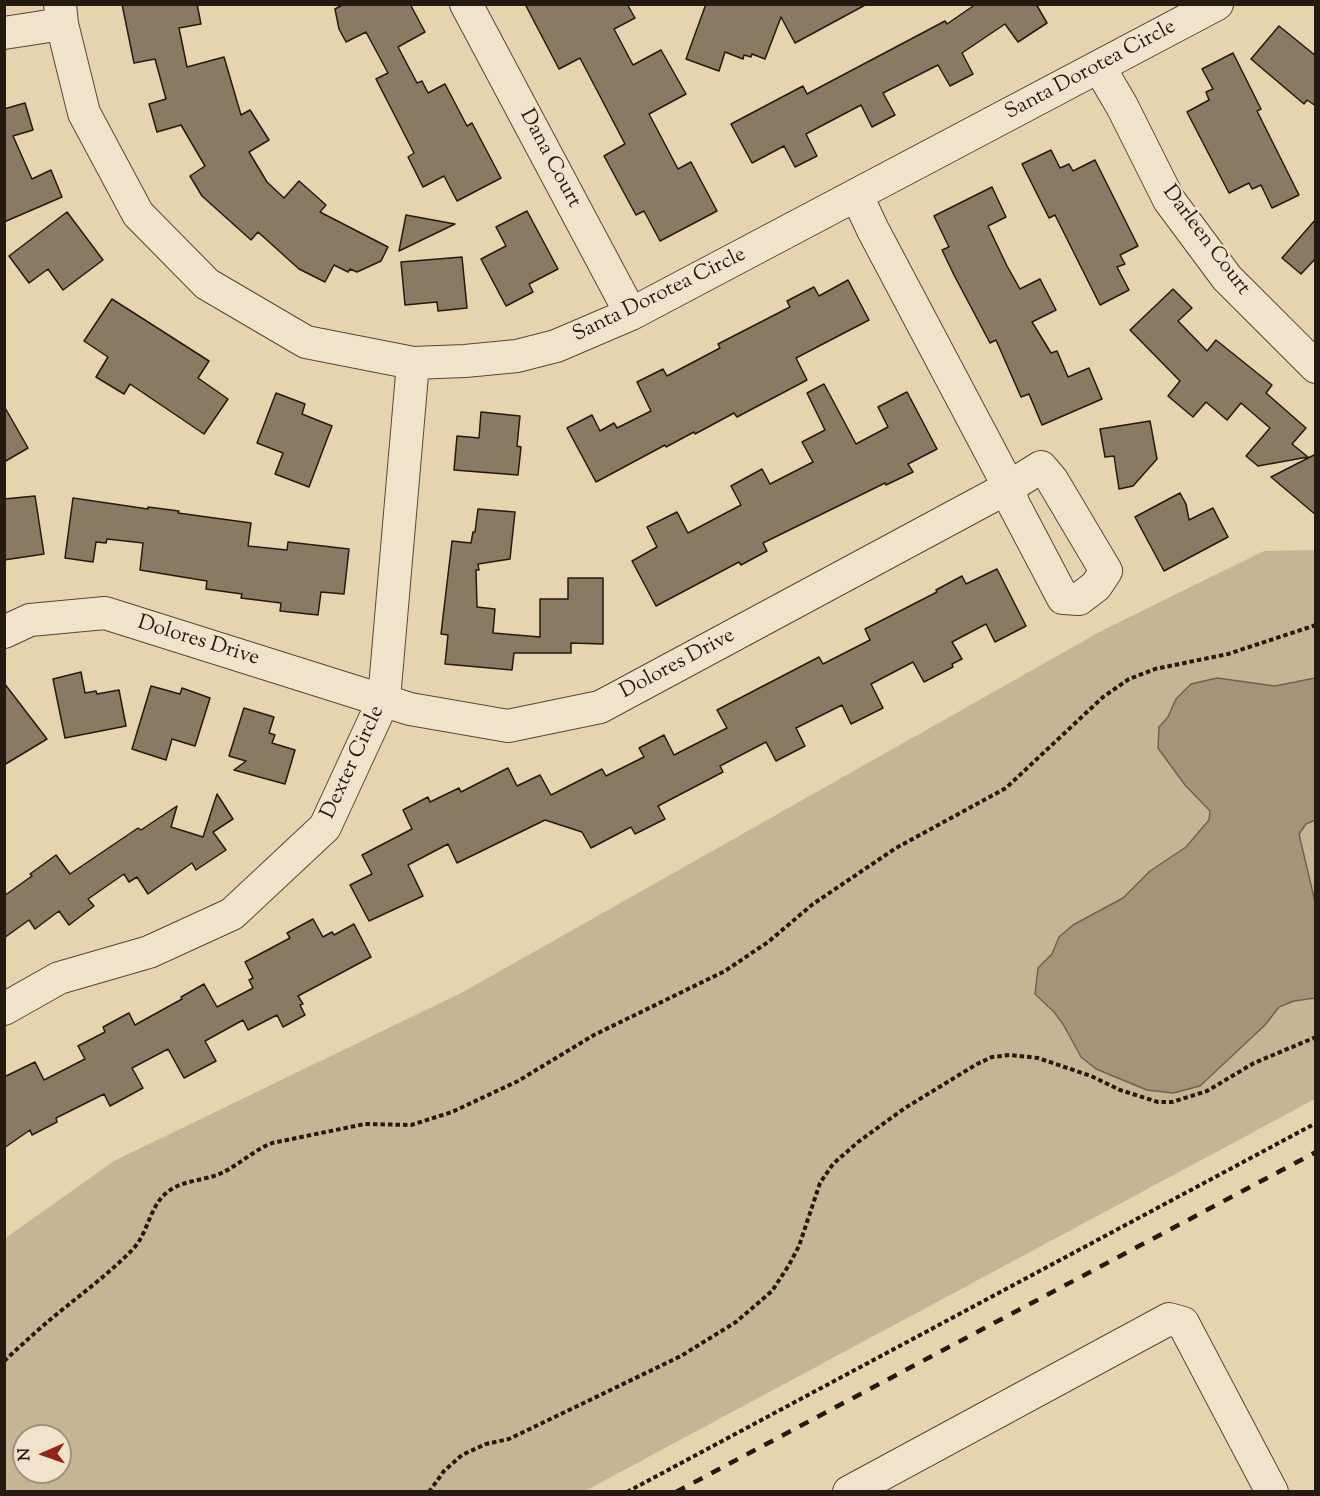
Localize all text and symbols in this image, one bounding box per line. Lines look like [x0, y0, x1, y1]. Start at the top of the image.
street label: Santa Dorotea Circle [1001, 15, 1181, 127]
street label: Dana Court [513, 105, 585, 213]
street label: Darleen Court [1156, 181, 1254, 301]
street label: Santa Dorotea Circle [569, 243, 751, 349]
street label: Dolores Drive [134, 612, 262, 672]
street label: Dolores Drive [616, 624, 740, 706]
street label: Dexter Circle [317, 702, 391, 824]
north arrow [12, 1424, 72, 1484]
text: N [14, 1448, 37, 1461]

